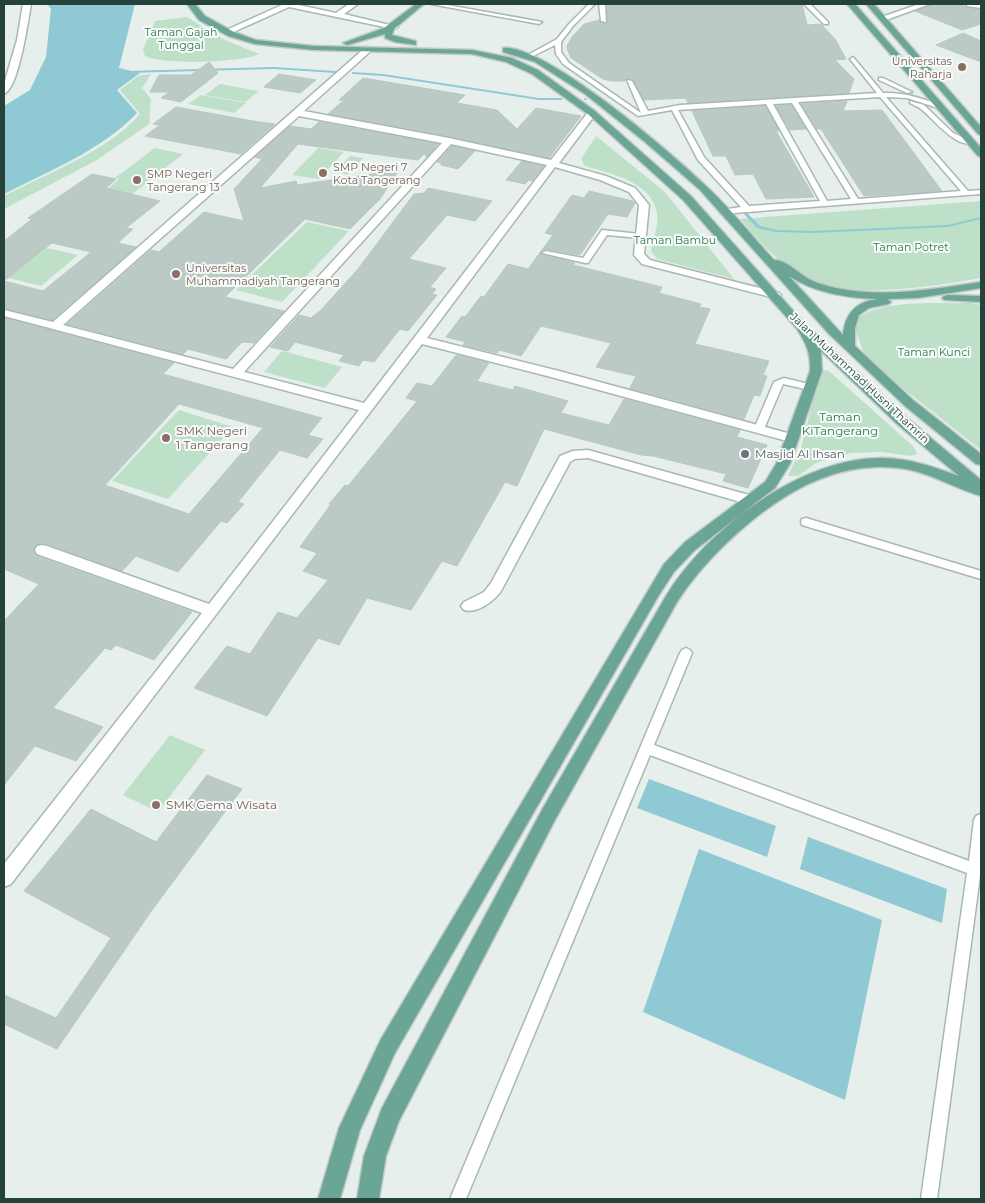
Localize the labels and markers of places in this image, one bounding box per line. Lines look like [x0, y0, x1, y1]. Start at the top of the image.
place label: Universitas Raharja [892, 54, 953, 81]
marker: Universitas Raharja [956, 61, 968, 73]
place label: SMP Negeri 7 Kota Tangerang [333, 160, 421, 187]
place label: SMP Negeri Tangerang 13 [147, 167, 220, 194]
marker: SMP Negeri 7 Kota Tangerang [317, 167, 329, 179]
marker: SMP Negeri Tangerang 13 [131, 174, 143, 186]
place label: Universitas Muhammadiyah Tangerang [186, 261, 340, 288]
marker: Universitas Muhammadiyah Tangerang [170, 268, 182, 280]
place label: SMK Negeri 1 Tangerang [176, 423, 248, 452]
marker: SMK Negeri 1 Tangerang [160, 432, 172, 444]
place label: Masjid Al Ihsan [755, 446, 845, 461]
marker: Masjid Al Ihsan [739, 448, 751, 460]
place label: SMK Gema Wisata [166, 797, 277, 812]
marker: SMK Gema Wisata [150, 799, 162, 811]

